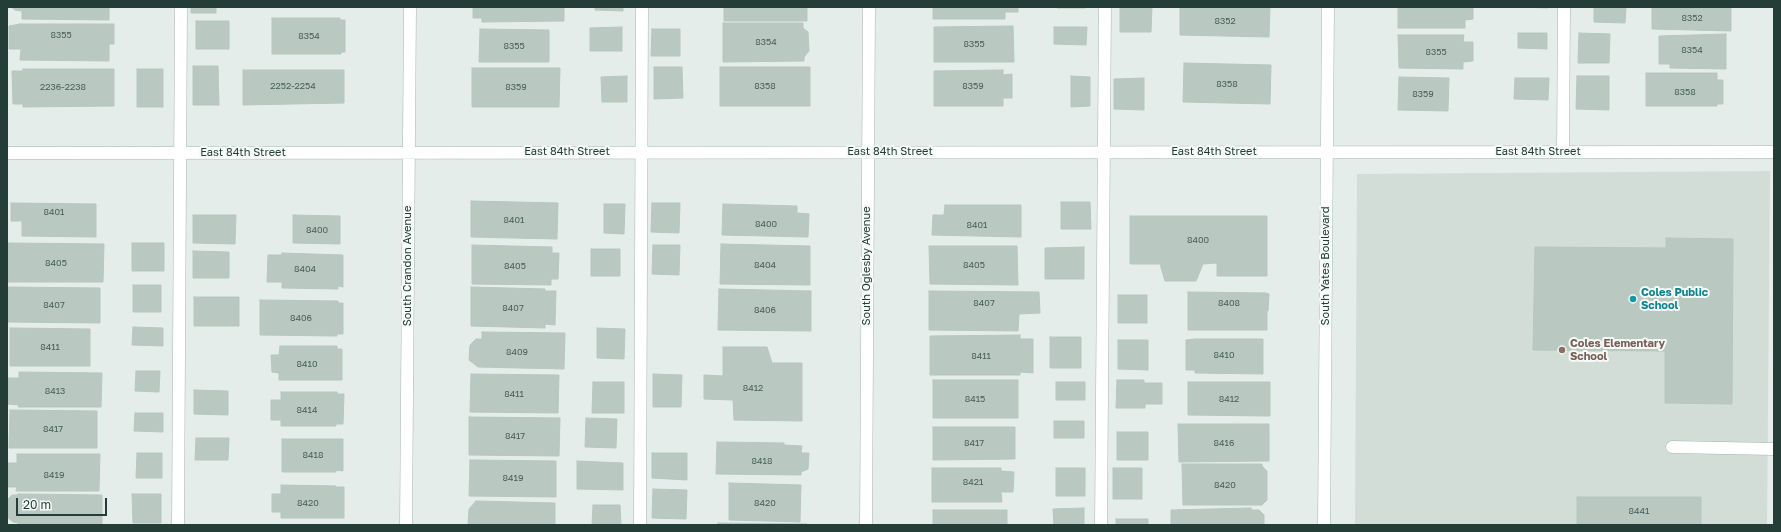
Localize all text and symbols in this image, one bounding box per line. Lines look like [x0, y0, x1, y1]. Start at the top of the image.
house number: 8352 [1681, 13, 1703, 23]
house number: 8352 [1214, 16, 1236, 26]
house number: 8355 [50, 30, 72, 40]
house number: 8354 [298, 31, 320, 41]
house number: 8354 [755, 37, 777, 47]
house number: 8355 [963, 39, 985, 49]
house number: 8355 [503, 41, 525, 51]
house number: 8354 [1681, 45, 1703, 55]
house number: 8355 [1425, 47, 1447, 57]
house number: 8358 [1216, 79, 1238, 89]
house number: 2252-2254 [270, 81, 316, 91]
house number: 8358 [754, 81, 776, 91]
house number: 8359 [962, 81, 984, 91]
house number: 2236-2238 [40, 82, 86, 92]
house number: 8359 [505, 82, 527, 92]
house number: 8358 [1674, 87, 1696, 97]
house number: 8359 [1412, 89, 1434, 99]
street label: East 84th Street [524, 145, 610, 159]
street label: East 84th Street [847, 145, 933, 159]
street label: East 84th Street [1171, 145, 1257, 159]
street label: East 84th Street [1495, 145, 1581, 159]
street label: East 84th Street [200, 146, 286, 160]
street label: South Crandon Avenue [401, 206, 415, 326]
street label: South Oglesby Avenue [860, 206, 874, 326]
street label: South Yates Boulevard [1319, 206, 1333, 326]
house number: 8401 [44, 207, 64, 217]
house number: 8401 [504, 215, 524, 225]
house number: 8400 [755, 219, 777, 229]
house number: 8401 [967, 220, 987, 230]
house number: 8400 [306, 225, 328, 235]
house number: 8400 [1187, 235, 1209, 245]
house number: 8405 [45, 258, 67, 268]
house number: 8404 [754, 260, 776, 270]
house number: 8405 [963, 260, 985, 270]
house number: 8405 [504, 261, 526, 271]
house number: 8404 [294, 264, 316, 274]
place label: Coles Public School [1641, 286, 1708, 312]
marker: Coles Public School [1628, 294, 1638, 304]
house number: 8407 [973, 298, 995, 308]
house number: 8408 [1218, 298, 1240, 308]
house number: 8407 [43, 300, 65, 310]
house number: 8407 [502, 303, 524, 313]
house number: 8406 [754, 305, 776, 315]
house number: 8406 [290, 313, 312, 323]
place label: Coles Elementary School [1570, 337, 1665, 363]
house number: 8411 [40, 342, 60, 352]
marker: Coles Elementary School [1557, 345, 1567, 355]
house number: 8409 [506, 347, 528, 357]
house number: 8410 [1214, 350, 1234, 360]
house number: 8411 [971, 351, 991, 361]
house number: 8410 [297, 359, 317, 369]
house number: 8412 [743, 383, 763, 393]
house number: 8413 [45, 386, 65, 396]
house number: 8411 [504, 389, 524, 399]
house number: 8415 [965, 394, 985, 404]
house number: 8412 [1219, 394, 1239, 404]
house number: 8414 [297, 405, 317, 415]
house number: 8417 [43, 424, 63, 434]
house number: 8417 [505, 431, 525, 441]
house number: 8417 [964, 438, 984, 448]
house number: 8416 [1214, 438, 1234, 448]
house number: 8418 [303, 450, 323, 460]
house number: 8418 [752, 456, 772, 466]
house number: 8419 [44, 470, 64, 480]
house number: 8419 [503, 473, 523, 483]
house number: 8421 [963, 477, 983, 487]
house number: 8420 [1214, 480, 1236, 490]
scale bar [18, 490, 109, 516]
text: 20 m [23, 497, 51, 512]
house number: 8420 [297, 498, 319, 508]
house number: 8420 [754, 498, 776, 508]
house number: 8441 [1629, 506, 1649, 516]

